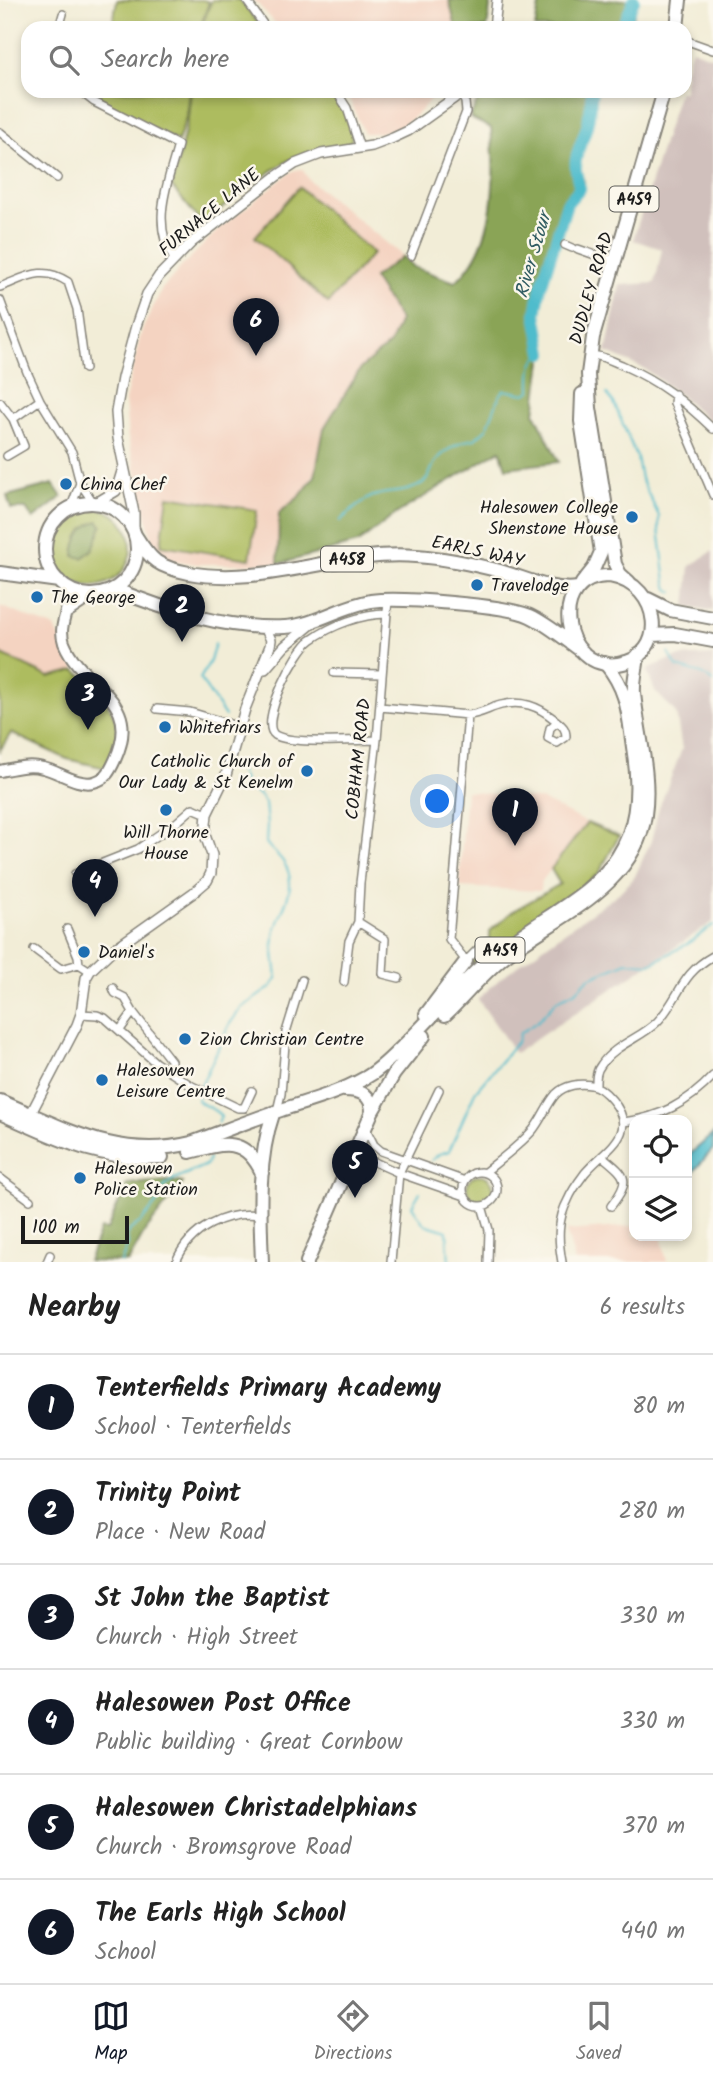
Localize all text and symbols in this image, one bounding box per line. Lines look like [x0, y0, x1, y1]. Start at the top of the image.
search box [21, 21, 692, 98]
text: Search here [101, 39, 229, 81]
icon: search [45, 41, 83, 79]
street label: FURNACE LANE [152, 161, 268, 265]
road number: A459 [610, 186, 658, 211]
water label: River Stour [507, 206, 561, 302]
street label: DUDLEY ROAD [563, 228, 622, 348]
pin: 6 [233, 298, 279, 356]
place label: China Chef [80, 471, 167, 500]
marker: China Chef [58, 476, 74, 492]
place label: Halesowen College Shenstone House [480, 494, 618, 544]
marker: Halesowen College Shenstone House [624, 509, 640, 525]
street label: EARLS WAY [429, 529, 527, 577]
road number: A458 [321, 546, 373, 572]
place label: Travelodge [491, 572, 569, 601]
marker: Travelodge [469, 577, 485, 593]
place label: The George [51, 584, 135, 613]
pin: 2 [159, 584, 205, 642]
marker: The George [29, 589, 45, 605]
pin: 3 [65, 672, 111, 730]
street label: COBHAM ROAD [339, 697, 380, 821]
place label: Whitefriars [179, 714, 261, 743]
marker: Whitefriars [157, 719, 173, 735]
place label: Catholic Church of Our Lady & St Kenelm [118, 748, 295, 798]
marker: Catholic Church of Our Lady & St Kenelm [299, 763, 315, 779]
your location [420, 784, 454, 818]
pin: 1 [492, 788, 538, 846]
marker: Will Thorne House [158, 802, 174, 818]
place label: Will Thorne House [123, 819, 209, 869]
pin: 4 [72, 859, 118, 917]
road number: A459 [476, 938, 524, 962]
place label: Daniel's [98, 939, 155, 968]
marker: Daniel's [76, 944, 92, 960]
place label: Zion Christian Centre [199, 1026, 364, 1055]
marker: Zion Christian Centre [177, 1031, 193, 1047]
place label: Halesowen Leisure Centre [116, 1057, 225, 1107]
marker: Halesowen Leisure Centre [94, 1072, 110, 1088]
map controls [629, 1115, 692, 1241]
button: locate [629, 1115, 692, 1178]
pin: 5 [332, 1140, 378, 1198]
place label: Halesowen Police Station [94, 1155, 198, 1205]
marker: Halesowen Police Station [72, 1170, 88, 1186]
button: layers [629, 1178, 692, 1241]
scale bar [21, 1213, 130, 1245]
text: 100 m [32, 1213, 80, 1243]
text: Nearby [28, 1284, 120, 1332]
text: 6 results [600, 1290, 685, 1326]
text: Tenterfields Primary Academy [95, 1368, 441, 1410]
text: 1 [48, 1389, 54, 1425]
text: 80 m [632, 1389, 685, 1425]
text: School · Tenterfields [95, 1410, 291, 1446]
text: Trinity Point [95, 1473, 241, 1515]
text: 2 [44, 1494, 58, 1530]
text: 280 m [619, 1494, 685, 1530]
text: Place · New Road [95, 1515, 265, 1551]
text: St John the Baptist [95, 1578, 330, 1620]
text: 3 [45, 1599, 57, 1635]
text: 330 m [620, 1599, 685, 1635]
text: Church · High Street [95, 1620, 298, 1656]
text: Halesowen Post Office [95, 1683, 351, 1725]
text: 4 [45, 1704, 57, 1740]
text: 330 m [620, 1704, 685, 1740]
text: Public building · Great Cornbow [95, 1725, 402, 1761]
text: Halesowen Christadelphians [95, 1788, 417, 1830]
text: 5 [45, 1809, 57, 1845]
text: 370 m [622, 1809, 685, 1845]
text: Church · Bromsgrove Road [95, 1830, 351, 1866]
text: The Earls High School [95, 1893, 346, 1935]
text: 6 [45, 1914, 57, 1950]
text: 440 m [621, 1914, 685, 1950]
text: School [95, 1935, 156, 1971]
tab: Map [92, 1997, 130, 2069]
tab: Directions [314, 1997, 392, 2069]
tab: Saved [576, 1997, 621, 2069]

